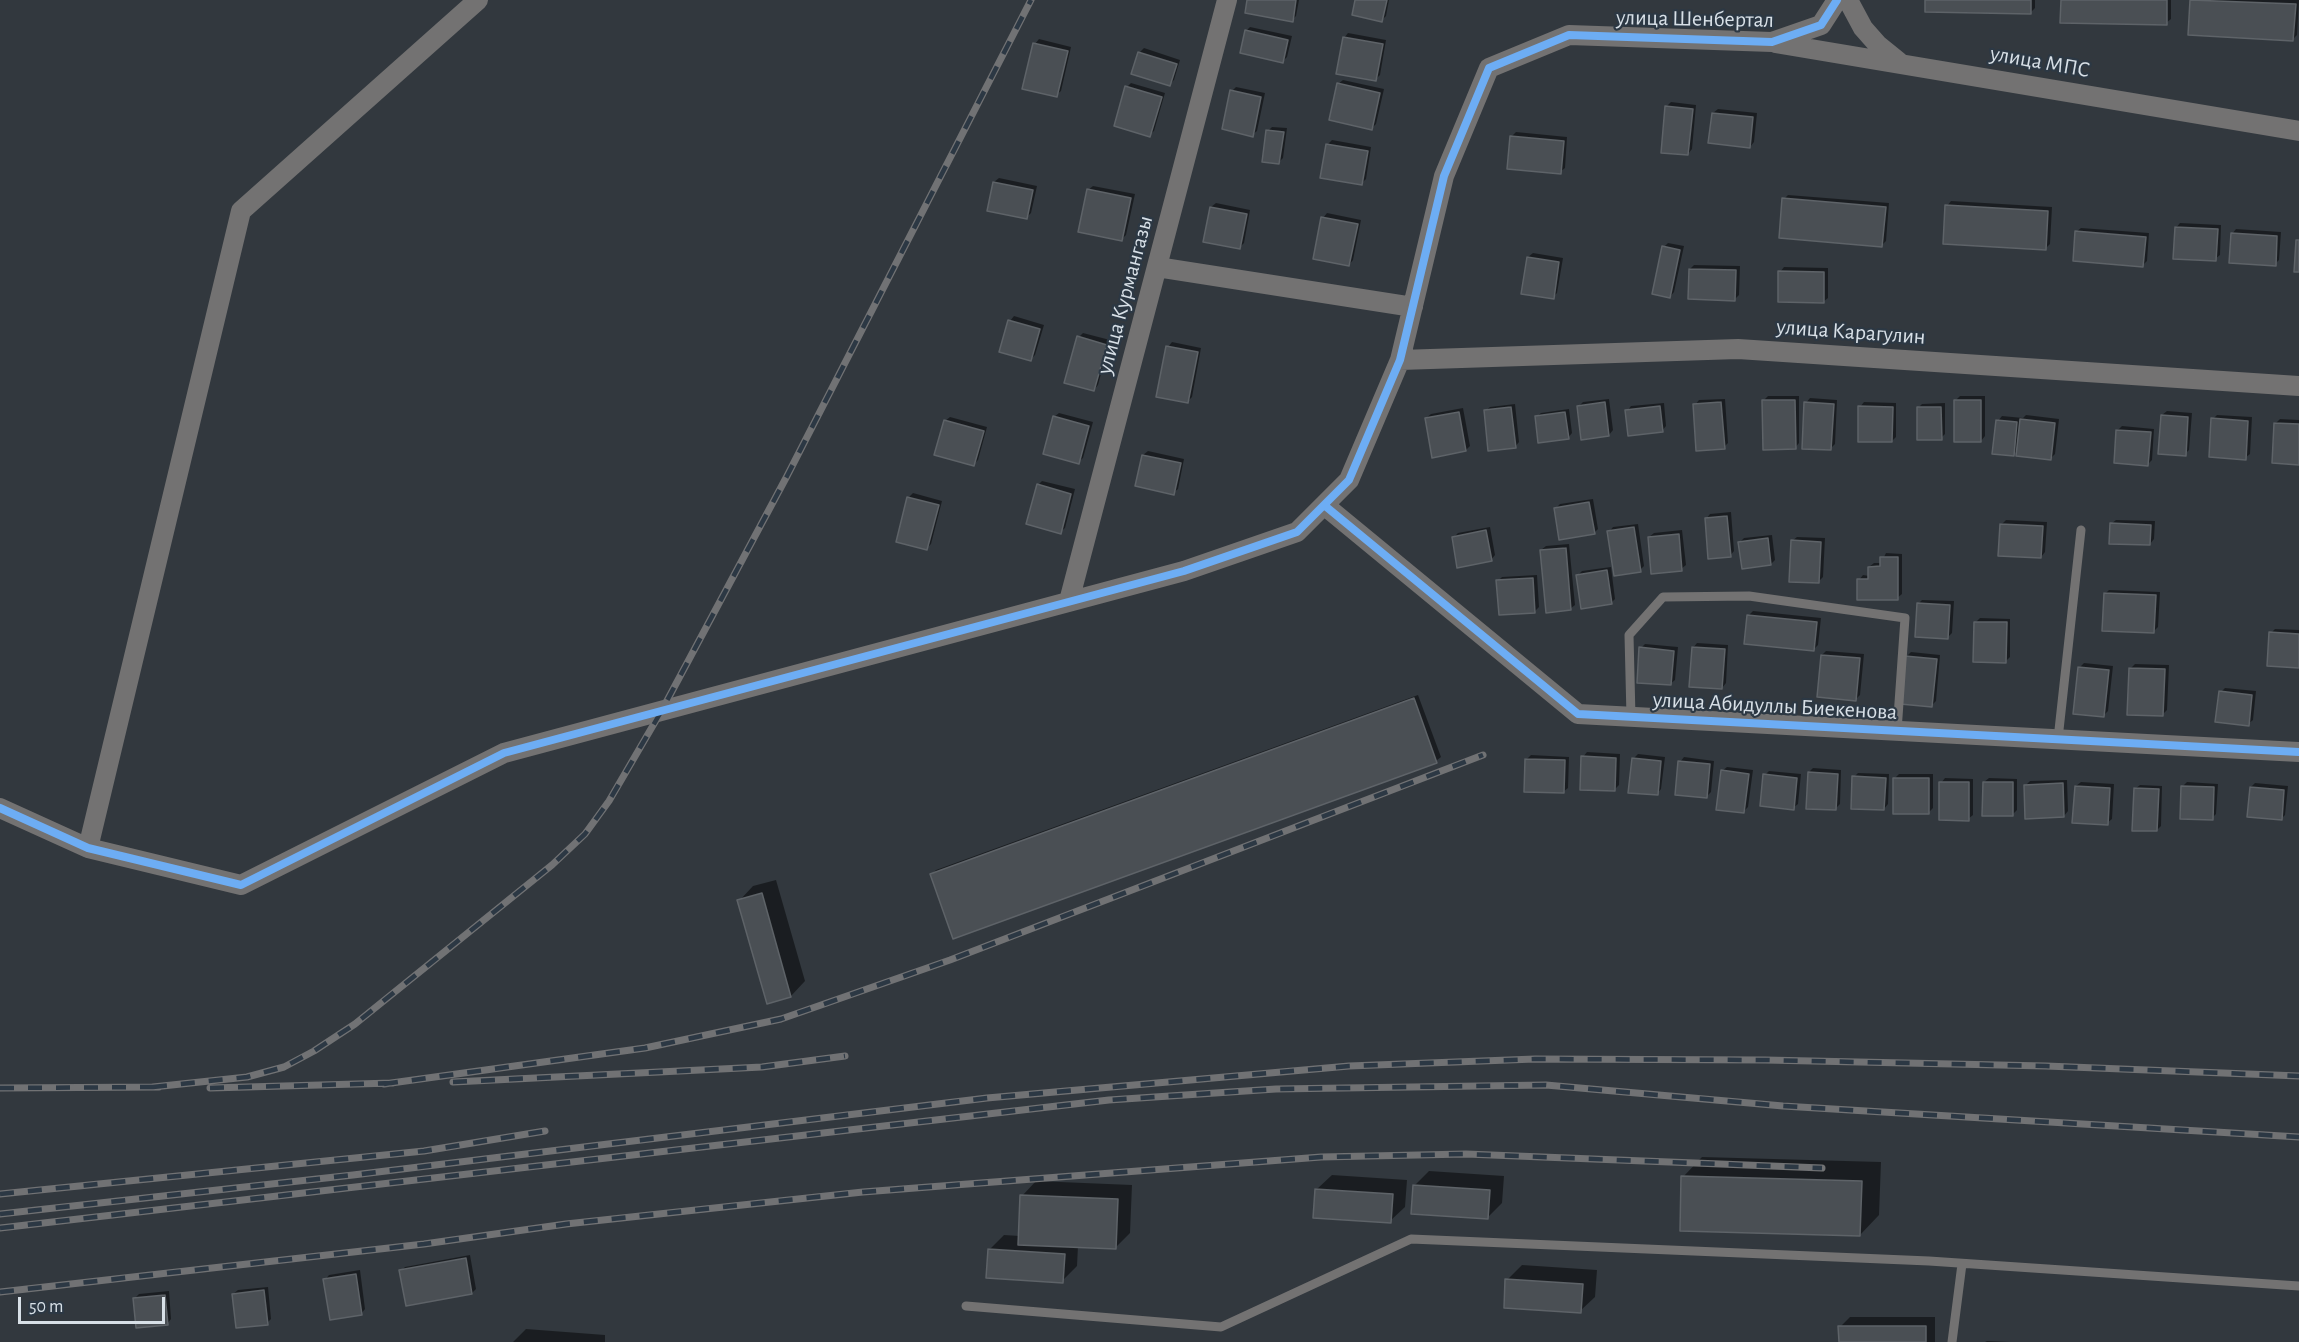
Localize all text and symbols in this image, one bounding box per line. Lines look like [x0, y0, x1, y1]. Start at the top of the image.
street label: улица Шенбертал [1616, 4, 1774, 34]
street label: улица МПС [1988, 40, 2092, 84]
street label: улица Курмангазы [1091, 213, 1159, 377]
street label: улица Карагулин [1776, 314, 1926, 350]
street label: улица Абидуллы Биекенова [1652, 686, 1898, 726]
scale bar [21, 1285, 168, 1323]
text: 50 m [29, 1298, 63, 1316]

